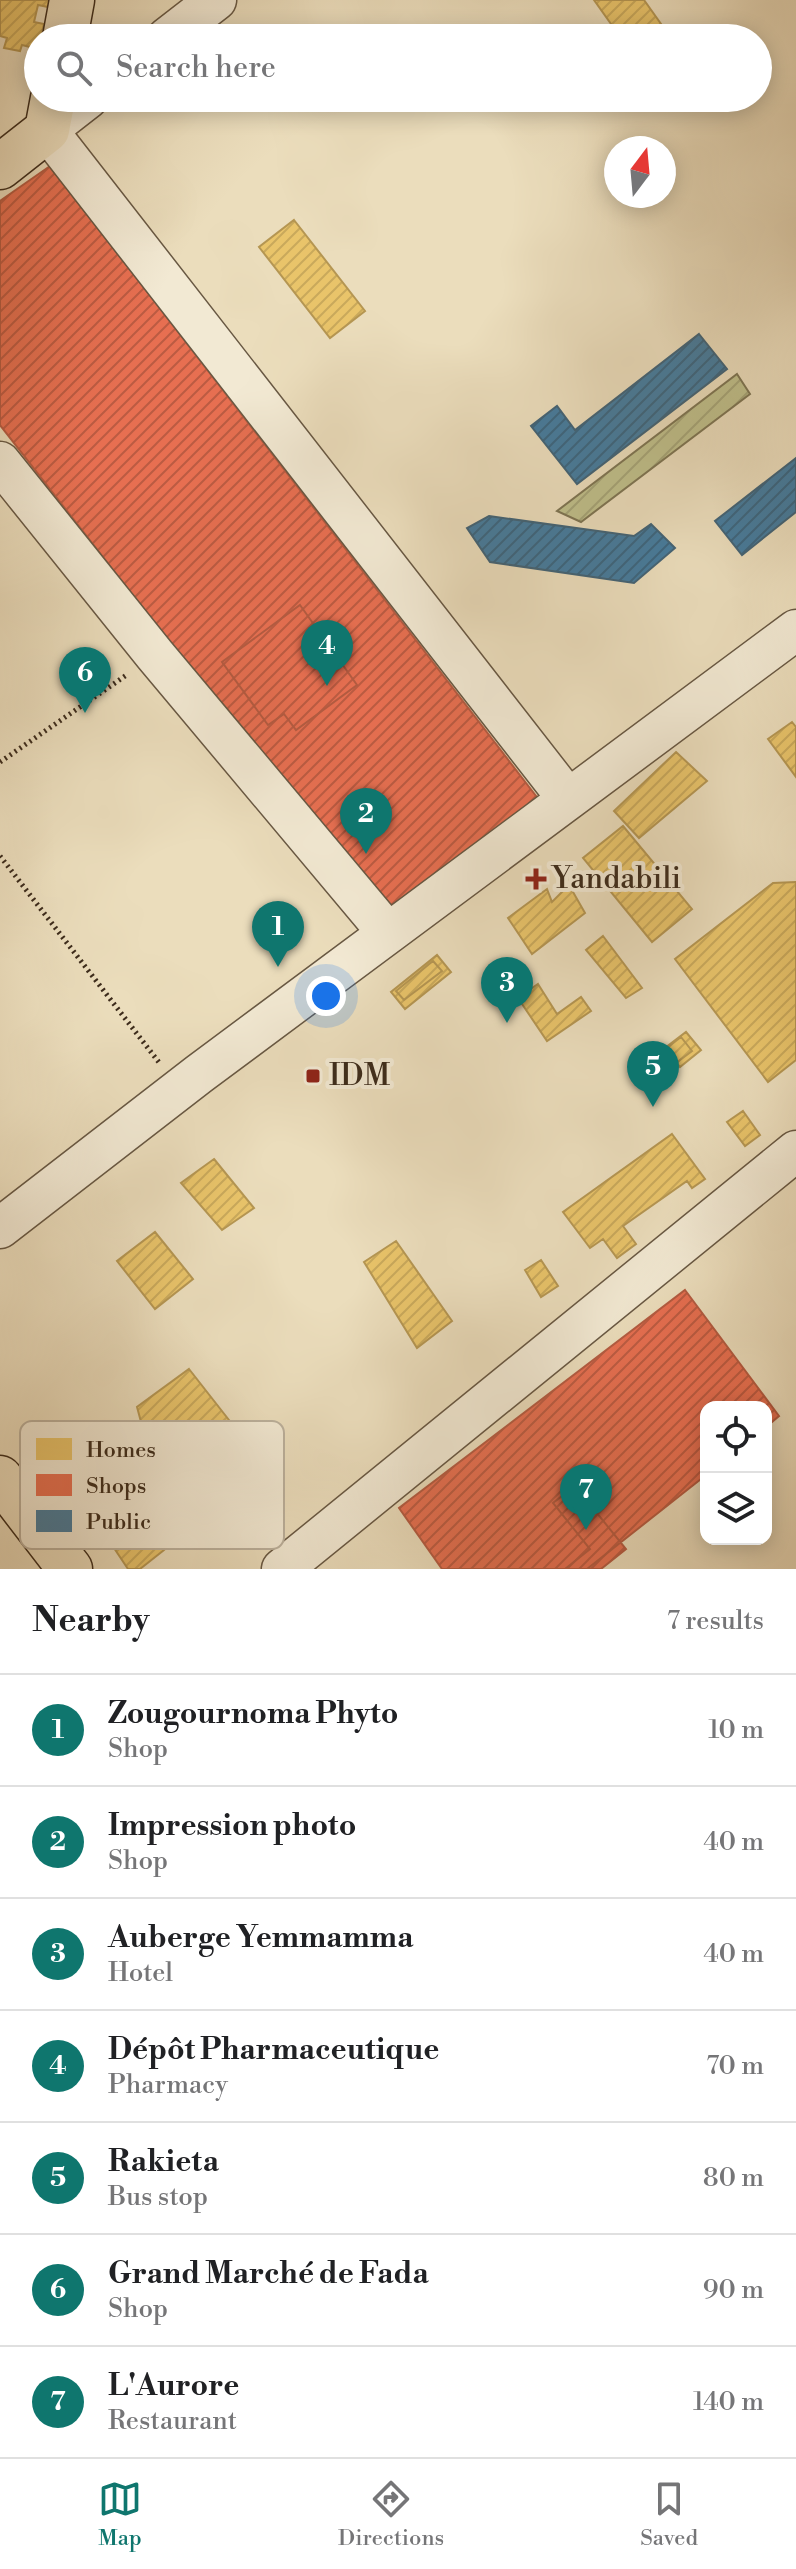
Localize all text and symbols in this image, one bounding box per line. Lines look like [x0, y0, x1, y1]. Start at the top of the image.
search box [24, 24, 772, 112]
icon: search [52, 46, 96, 90]
text: Search here [116, 49, 276, 87]
north arrow [604, 136, 676, 208]
pin: 4 [301, 620, 353, 686]
pin: 6 [59, 647, 111, 713]
pin: 2 [340, 788, 392, 854]
place label: Yandabili [550, 860, 681, 898]
marker: Yandabili [527, 870, 545, 888]
pin: 1 [252, 901, 304, 967]
pin: 3 [481, 957, 533, 1023]
your location [306, 976, 346, 1016]
pin: 5 [627, 1041, 679, 1107]
place label: IDM [329, 1057, 391, 1095]
marker: IDM [304, 1067, 322, 1085]
map controls [700, 1401, 772, 1545]
button: locate [700, 1401, 772, 1473]
legend [20, 1421, 284, 1549]
text: Homes [86, 1437, 156, 1464]
pin: 7 [560, 1464, 612, 1530]
text: Shops [86, 1473, 146, 1500]
button: layers [700, 1473, 772, 1545]
text: Public [86, 1509, 151, 1536]
text: Nearby [32, 1600, 150, 1642]
text: 7 results [667, 1605, 764, 1637]
text: Zougournoma Phyto [108, 1695, 398, 1733]
text: 1 [52, 1714, 64, 1746]
text: 10 m [708, 1714, 764, 1746]
text: Shop [108, 1733, 168, 1765]
text: Impression photo [108, 1807, 356, 1845]
text: 2 [50, 1826, 66, 1858]
text: 40 m [703, 1826, 764, 1858]
text: Shop [108, 1845, 168, 1877]
text: Auberge Yemmamma [108, 1919, 413, 1957]
text: 3 [50, 1938, 66, 1970]
text: 40 m [703, 1938, 764, 1970]
text: Hotel [108, 1957, 173, 1989]
text: Dépôt Pharmaceutique [108, 2031, 439, 2069]
text: 4 [49, 2050, 67, 2082]
text: 70 m [706, 2050, 764, 2082]
text: Pharmacy [108, 2069, 228, 2101]
text: Rakieta [108, 2143, 219, 2181]
text: 5 [50, 2162, 66, 2194]
text: 80 m [703, 2162, 764, 2194]
text: Bus stop [108, 2181, 208, 2213]
text: Grand Marché de Fada [108, 2255, 429, 2293]
text: 6 [50, 2274, 66, 2306]
text: 90 m [703, 2274, 764, 2306]
text: Shop [108, 2293, 168, 2325]
text: L'Aurore [108, 2367, 239, 2405]
text: 7 [50, 2386, 66, 2418]
text: 140 m [693, 2386, 764, 2418]
text: Restaurant [108, 2405, 237, 2437]
tab: Map [98, 2477, 142, 2552]
tab: Directions [338, 2477, 444, 2552]
tab: Saved [640, 2477, 698, 2552]

